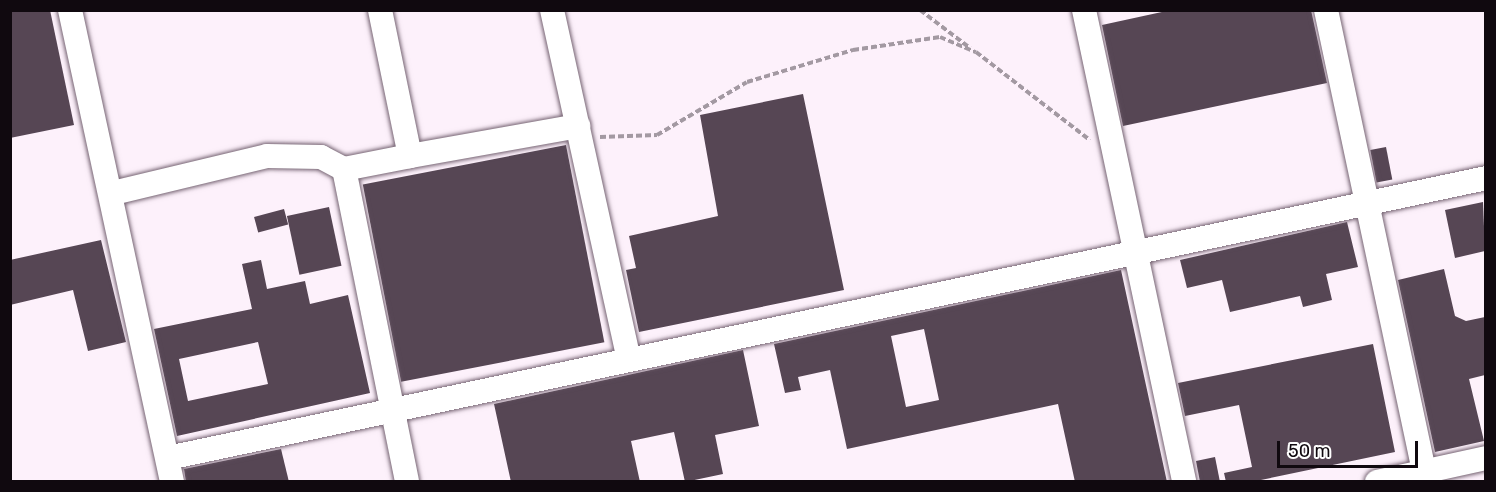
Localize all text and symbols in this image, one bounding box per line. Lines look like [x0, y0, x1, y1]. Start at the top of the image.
scale bar [1280, 429, 1421, 467]
text: 50 m [1288, 440, 1331, 462]

